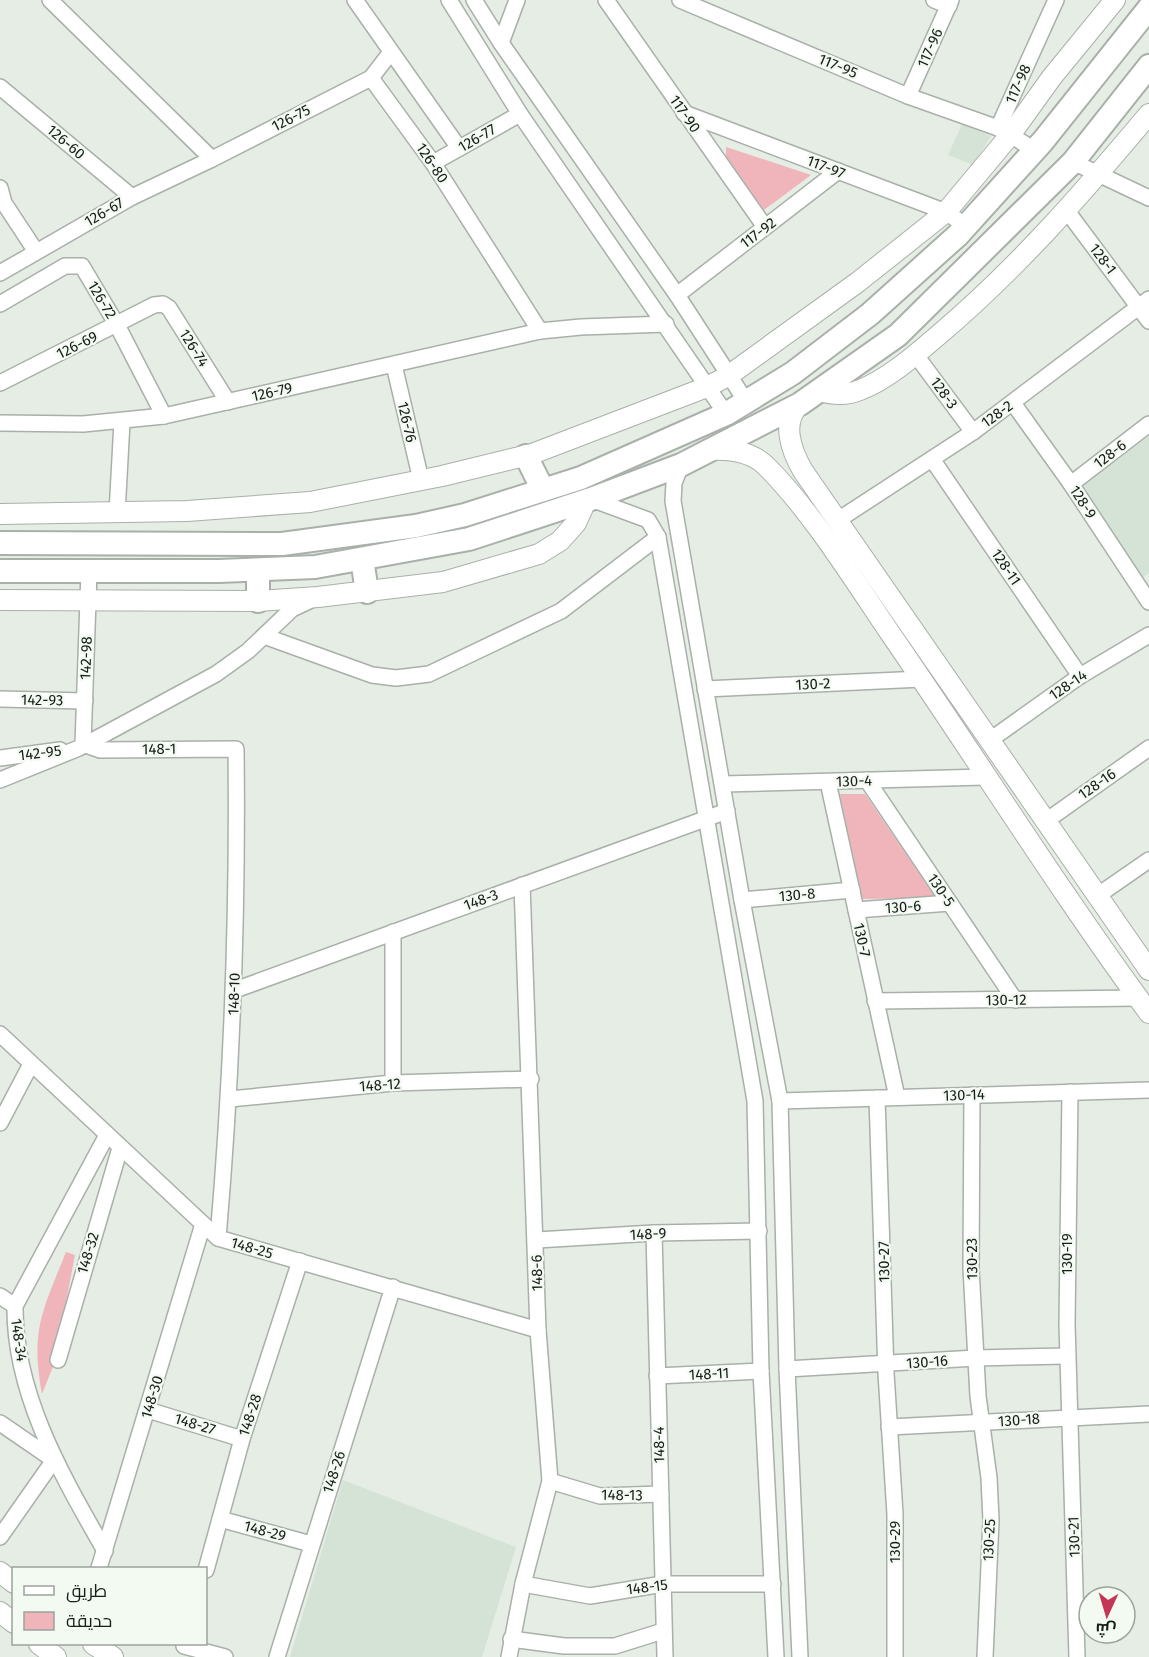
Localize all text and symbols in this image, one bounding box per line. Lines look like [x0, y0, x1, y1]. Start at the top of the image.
street label: 117-96 [913, 26, 947, 70]
street label: 117-95 [816, 50, 860, 82]
street label: 117-98 [1001, 61, 1035, 107]
street label: 117-90 [666, 92, 704, 136]
street label: 126-75 [269, 101, 313, 135]
street label: 126-77 [455, 120, 499, 156]
street label: 126-60 [43, 121, 89, 163]
street label: 126-80 [412, 139, 452, 187]
street label: 117-97 [804, 151, 848, 183]
street label: 126-67 [81, 193, 127, 230]
street label: 117-92 [736, 214, 780, 252]
street label: 128-1 [1086, 240, 1120, 278]
street label: 126-72 [84, 278, 120, 322]
street label: 126-74 [175, 326, 213, 370]
street label: 126-69 [53, 327, 101, 363]
street label: 128-3 [926, 374, 962, 412]
street label: 126-79 [250, 379, 294, 405]
street label: 128-2 [978, 397, 1016, 431]
street label: 126-76 [394, 400, 420, 444]
street label: 128-6 [1090, 436, 1130, 472]
street label: 128-9 [1066, 482, 1100, 522]
street label: 128-11 [987, 545, 1025, 589]
street label: 142-98 [76, 636, 96, 680]
street label: 128-14 [1046, 666, 1090, 704]
street label: 130-2 [795, 674, 831, 694]
street label: 142-93 [21, 691, 63, 709]
street label: 148-1 [142, 740, 176, 758]
street label: 142-95 [18, 741, 62, 765]
street label: 128-16 [1075, 765, 1119, 803]
street label: 130-4 [836, 771, 872, 791]
street label: 130-5 [924, 870, 958, 910]
street label: 130-8 [778, 884, 816, 906]
street label: 148-3 [461, 885, 501, 915]
street label: 130-6 [884, 897, 922, 917]
street label: 130-7 [850, 921, 874, 959]
street label: 148-10 [224, 972, 244, 1016]
street label: 130-12 [985, 991, 1027, 1009]
street label: 148-12 [359, 1075, 401, 1095]
street label: 130-14 [943, 1085, 985, 1105]
street label: 148-9 [629, 1224, 667, 1244]
street label: 148-32 [73, 1230, 103, 1276]
street label: 148-25 [229, 1233, 275, 1263]
street label: 130-19 [1058, 1233, 1076, 1275]
street label: 130-23 [963, 1238, 981, 1280]
street label: 130-27 [875, 1241, 893, 1283]
street label: 148-6 [528, 1254, 546, 1292]
street label: 148-34 [7, 1317, 31, 1363]
street label: 130-16 [906, 1352, 948, 1372]
street label: 148-11 [688, 1364, 730, 1384]
street label: 148-30 [137, 1373, 167, 1421]
street label: 148-28 [235, 1392, 265, 1438]
street label: 148-27 [172, 1409, 218, 1439]
street label: 130-18 [997, 1410, 1041, 1430]
street label: 148-4 [650, 1427, 668, 1463]
street label: 148-26 [319, 1449, 349, 1495]
street label: 148-13 [601, 1486, 643, 1504]
street label: 130-21 [1064, 1516, 1084, 1558]
street label: 148-29 [242, 1517, 288, 1545]
street label: 130-25 [979, 1518, 999, 1562]
street label: 130-29 [886, 1521, 904, 1563]
legend [12, 1567, 207, 1645]
street label: 148-15 [625, 1576, 669, 1598]
text: طريق [66, 1580, 107, 1603]
north arrow [1077, 1585, 1137, 1645]
text: حديقة [66, 1610, 112, 1632]
text: ش [1095, 1619, 1117, 1640]

